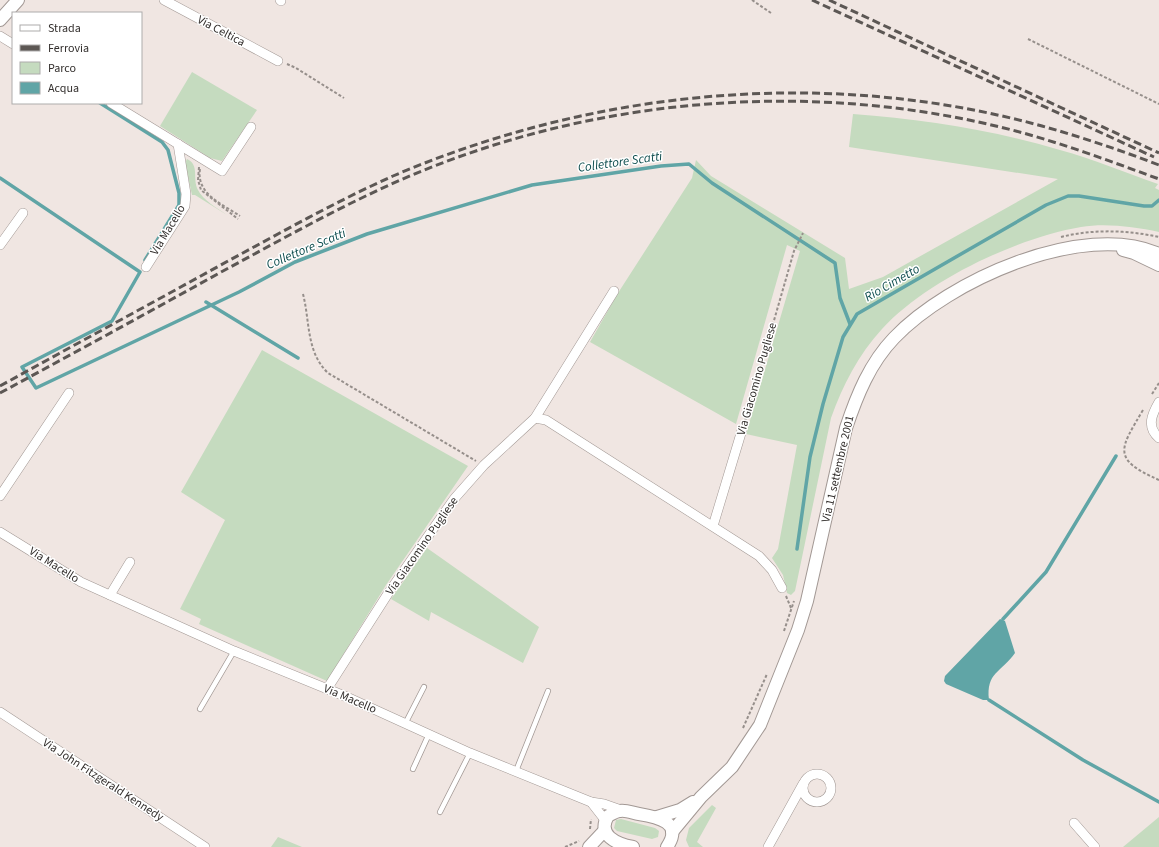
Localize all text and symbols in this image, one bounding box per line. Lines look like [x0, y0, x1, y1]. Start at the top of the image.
street label: Via Celtica [194, 11, 248, 51]
legend [12, 12, 142, 104]
text: Strada [48, 20, 81, 37]
text: Ferrovia [48, 40, 89, 57]
text: Parco [48, 60, 76, 77]
text: Acqua [48, 80, 79, 97]
water label: Collettore Scatti [577, 147, 664, 177]
street label: Via Macello [146, 202, 190, 258]
water label: Collettore Scatti [263, 224, 349, 274]
water label: Rio Cimetto [861, 260, 923, 306]
street label: Via Giacomino Pugliese [733, 321, 781, 437]
street label: Via 11 settembre 2001 [817, 414, 859, 524]
street label: Via Giacomino Pugliese [382, 493, 462, 599]
street label: Via Macello [26, 543, 82, 587]
street label: Via Macello [321, 680, 379, 718]
street label: Via John Fitzgerald Kennedy [39, 734, 167, 826]

